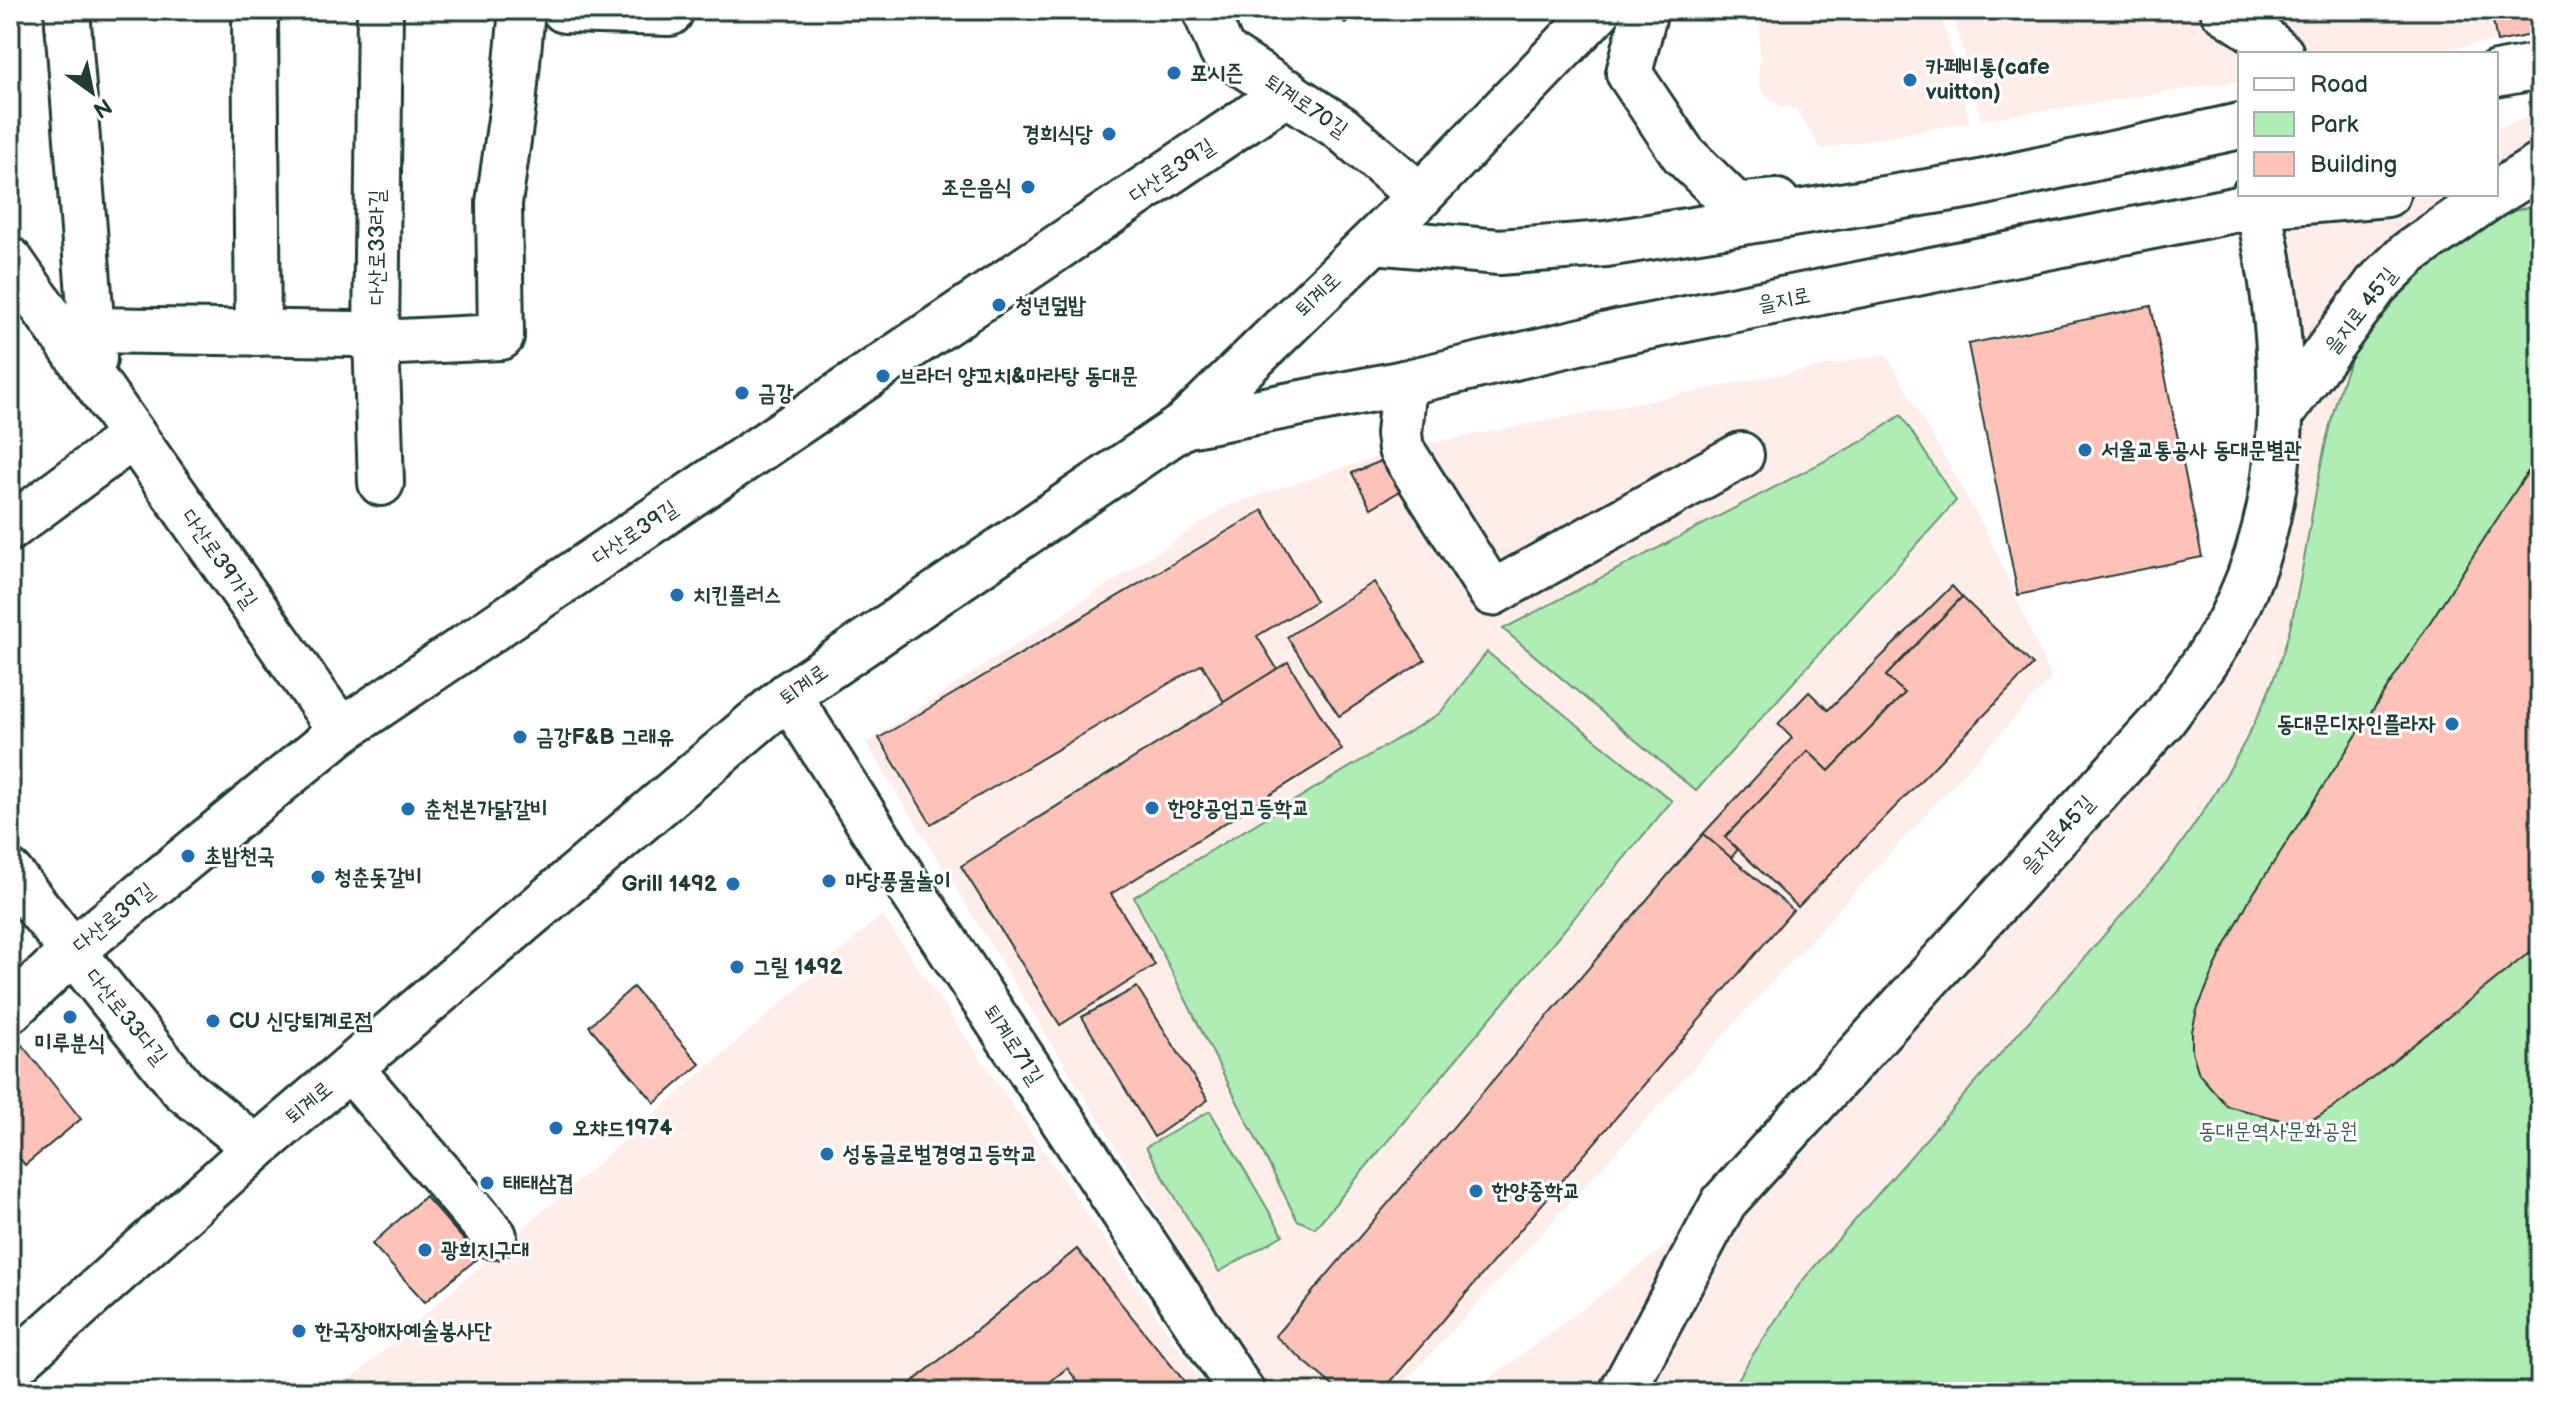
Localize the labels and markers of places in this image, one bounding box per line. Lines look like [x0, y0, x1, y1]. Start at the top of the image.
place label: 카페비통(cafe vuitton) [1925, 54, 2050, 106]
place label: 포시즌 [1190, 60, 1243, 87]
marker: 포시즌 [1165, 64, 1183, 82]
marker: 카페비통(cafe vuitton) [1901, 71, 1919, 89]
place label: 경희식당 [1022, 121, 1093, 148]
marker: 경희식당 [1100, 125, 1118, 143]
place label: 조은음식 [941, 174, 1012, 201]
marker: 조은음식 [1019, 178, 1037, 196]
place label: 청년덮밥 [1015, 292, 1086, 319]
marker: 청년덮밥 [990, 296, 1008, 314]
place label: 브라더 양꼬치&마라탕 동대문 [899, 363, 1138, 390]
marker: 브라더 양꼬치&마라탕 동대문 [874, 367, 892, 385]
place label: 금강 [758, 380, 794, 407]
marker: 금강 [733, 384, 751, 402]
place label: 서울교통공사 동대문별관 [2101, 437, 2302, 464]
marker: 서울교통공사 동대문별관 [2076, 441, 2094, 459]
place label: 치킨플러스 [693, 582, 782, 609]
marker: 치킨플러스 [668, 586, 686, 604]
place label: 동대문디자인플라자 [2277, 711, 2436, 738]
marker: 동대문디자인플라자 [2443, 715, 2461, 733]
place label: 금강F&B 그래유 [536, 724, 674, 751]
marker: 금강F&B 그래유 [511, 728, 529, 746]
place label: 한양공업고등학교 [1167, 795, 1310, 822]
place label: 춘천본가닭갈비 [424, 796, 548, 823]
marker: 한양공업고등학교 [1143, 799, 1161, 817]
marker: 춘천본가닭갈비 [399, 800, 417, 818]
place label: 초밥천국 [204, 843, 275, 870]
marker: 초밥천국 [179, 847, 197, 865]
place label: 청춘돗갈비 [334, 864, 423, 891]
marker: 청춘돗갈비 [309, 868, 327, 886]
place label: 마당풍물놀이 [845, 868, 951, 895]
place label: Grill 1492 [621, 871, 717, 898]
marker: 마당풍물놀이 [820, 872, 838, 890]
marker: Grill 1492 [724, 875, 742, 893]
place label: 그릴 1492 [753, 954, 843, 981]
marker: 그릴 1492 [728, 958, 746, 976]
marker: 미루분식 [61, 1008, 79, 1026]
place label: CU 신당퇴계로점 [229, 1008, 373, 1035]
marker: CU 신당퇴계로점 [204, 1012, 222, 1030]
place label: 미루분식 [35, 1030, 105, 1057]
place label: 오챠드1974 [572, 1115, 672, 1142]
marker: 오챠드1974 [547, 1119, 565, 1137]
place label: 성동글로벌경영고등학교 [842, 1141, 1038, 1168]
marker: 성동글로벌경영고등학교 [818, 1145, 836, 1163]
place label: 태태삼겹 [503, 1170, 574, 1197]
marker: 태태삼겹 [478, 1174, 496, 1192]
place label: 한양중학교 [1491, 1178, 1581, 1205]
marker: 한양중학교 [1467, 1182, 1485, 1200]
place label: 광희지구대 [441, 1237, 530, 1264]
marker: 광희지구대 [416, 1241, 434, 1259]
place label: 한국장애자예술봉사단 [314, 1318, 492, 1345]
marker: 한국장애자예술봉사단 [290, 1322, 308, 1340]

